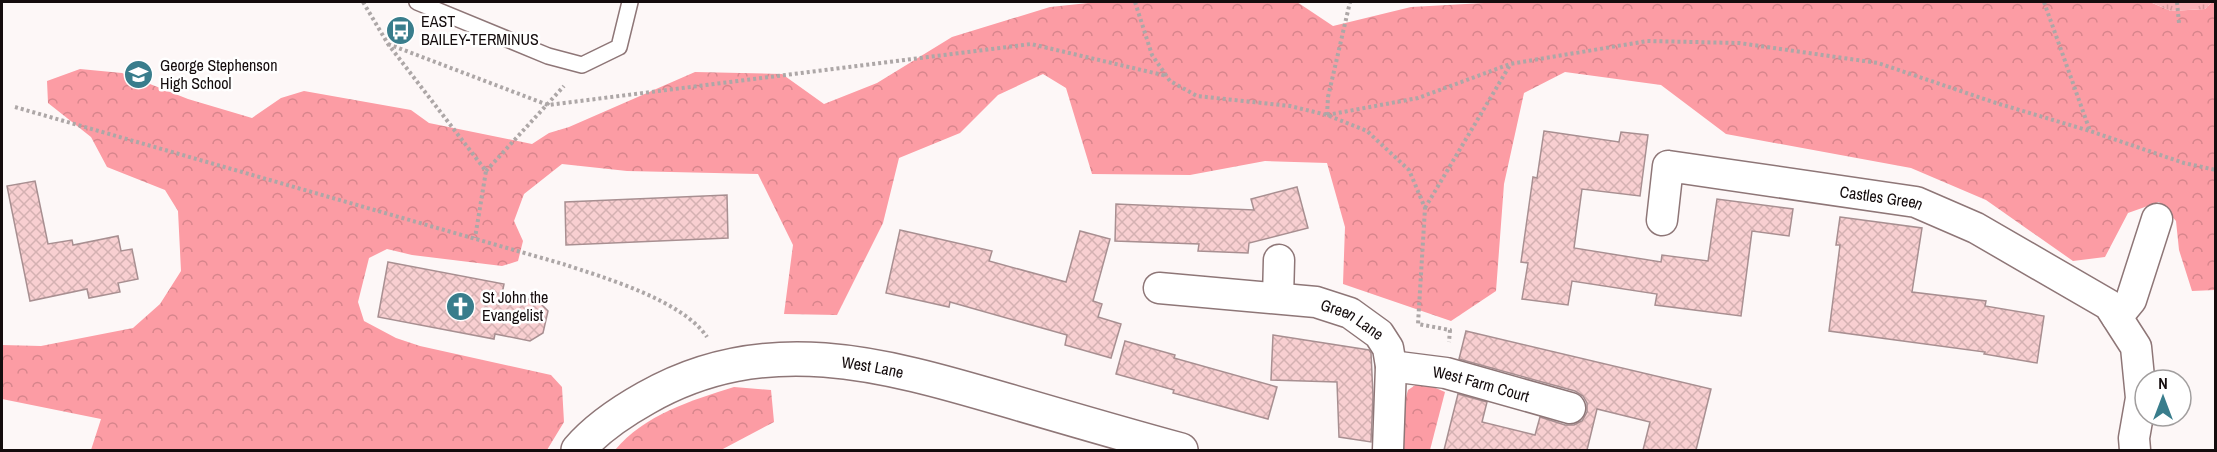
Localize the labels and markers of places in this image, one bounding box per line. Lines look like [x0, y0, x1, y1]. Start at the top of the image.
place label: EAST BAILEY-TERMINUS [421, 10, 539, 50]
bus stop icon: EAST BAILEY-TERMINUS [384, 14, 416, 46]
place label: George Stephenson High School [160, 54, 277, 94]
school or university icon: George Stephenson High School [123, 58, 155, 90]
place label: St John the Evangelist [482, 286, 548, 326]
church icon: St John the Evangelist [445, 290, 477, 322]

